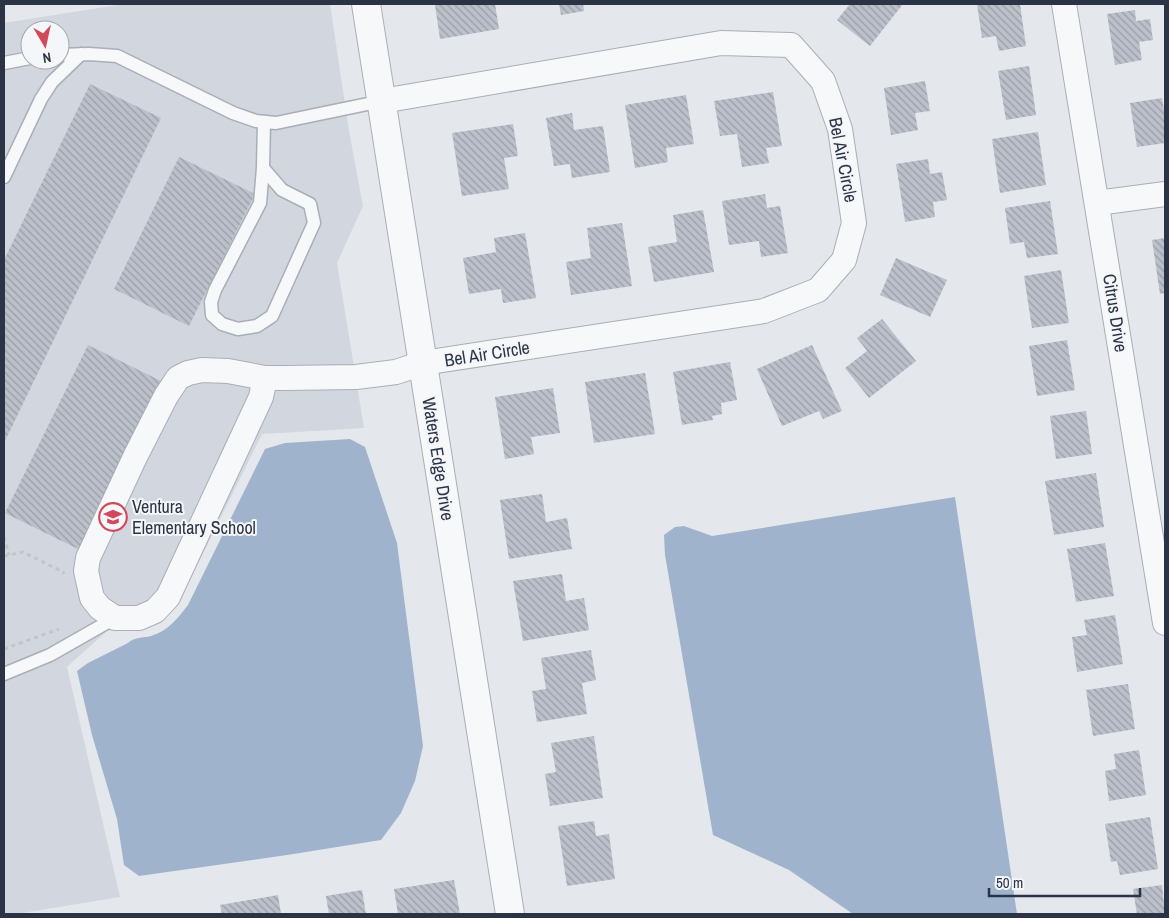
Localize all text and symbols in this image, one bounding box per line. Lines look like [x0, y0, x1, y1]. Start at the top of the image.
north arrow [20, 20, 70, 70]
text: N [42, 48, 53, 67]
street label: Bel Air Circle [823, 115, 864, 205]
street label: Citrus Drive [1097, 272, 1134, 354]
street label: Bel Air Circle [442, 334, 531, 373]
street label: Waters Edge Drive [416, 396, 461, 522]
place label: Ventura Elementary School [132, 494, 256, 540]
school or university icon: Ventura Elementary School [98, 502, 128, 532]
scale bar [989, 866, 1140, 898]
text: 50 m [996, 872, 1023, 893]

